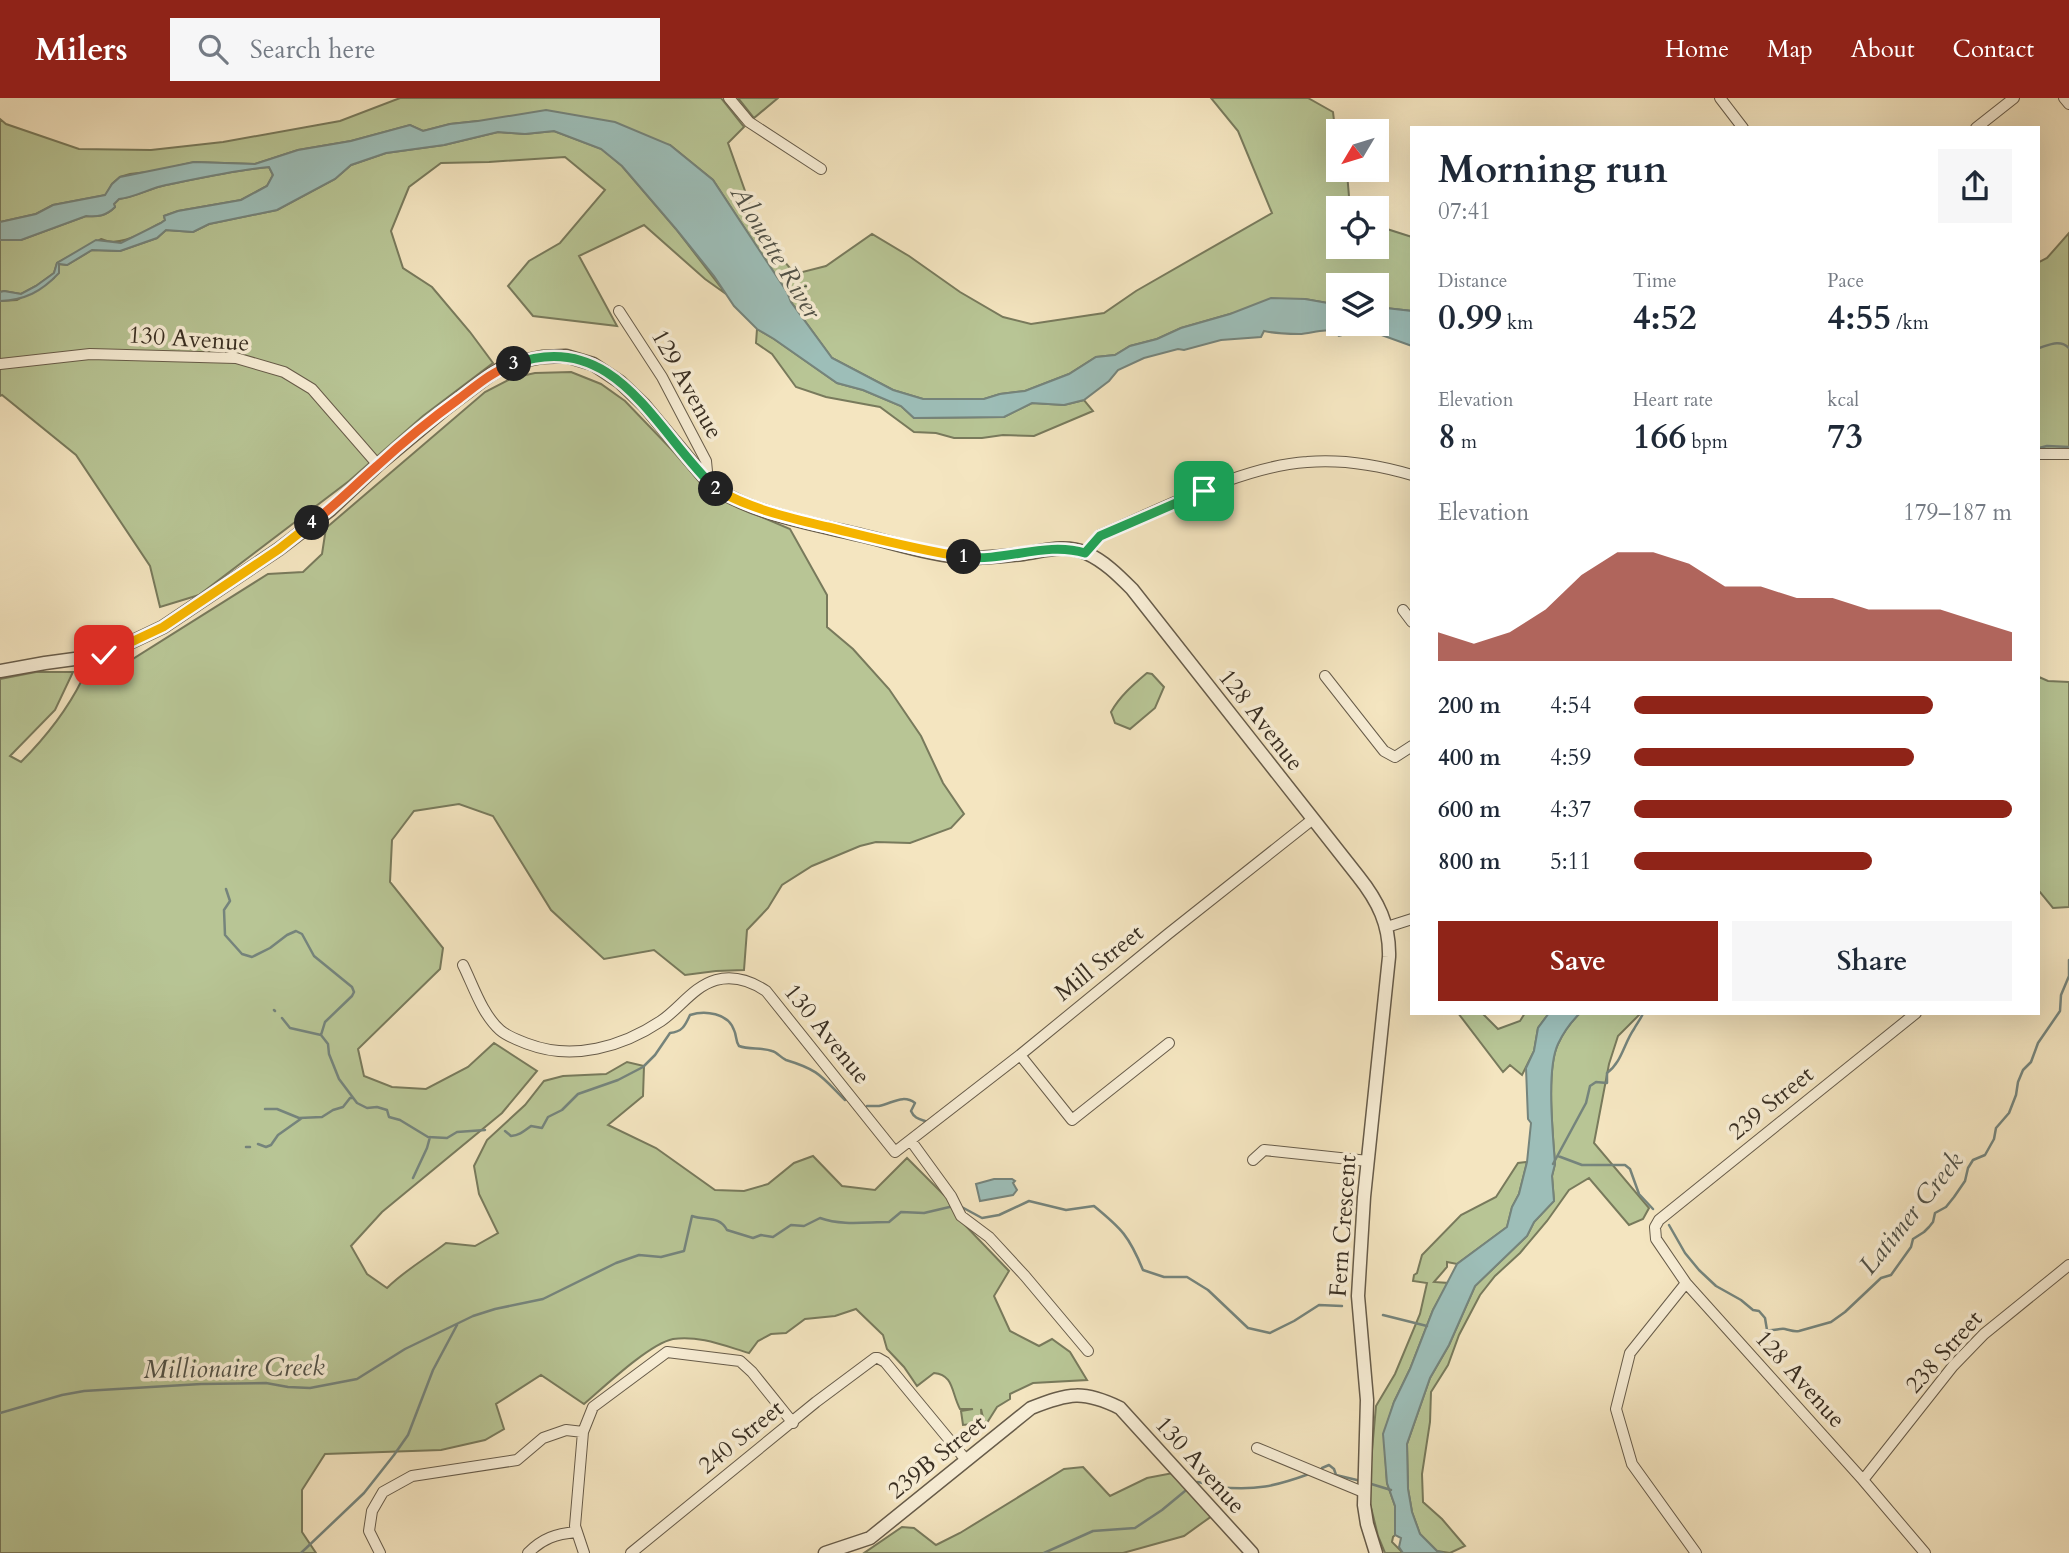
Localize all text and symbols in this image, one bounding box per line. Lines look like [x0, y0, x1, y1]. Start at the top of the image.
search box [170, 18, 660, 81]
text: Milers [35, 27, 128, 72]
icon: search [194, 30, 232, 68]
text: Search here [250, 32, 376, 67]
text: Home [1665, 33, 1729, 66]
text: Map [1767, 33, 1813, 66]
text: About [1851, 33, 1915, 66]
text: Contact [1953, 33, 2034, 66]
north arrow [1326, 119, 1390, 182]
map controls [1326, 119, 1389, 336]
text: Morning run [1438, 144, 1668, 196]
button: share [1938, 149, 2012, 223]
water label: Alouette River [722, 178, 831, 327]
button: locate [1326, 196, 1389, 259]
text: 07:41 [1438, 196, 1491, 227]
text: Distance [1438, 268, 1507, 294]
text: Time [1633, 268, 1677, 294]
text: Pace [1827, 268, 1864, 294]
button: layers [1326, 273, 1389, 336]
text: 0.99 [1438, 294, 1502, 342]
text: 4:52 [1633, 294, 1697, 342]
text: 4:55 [1827, 294, 1891, 342]
text: km [1502, 310, 1533, 336]
text: /km [1891, 310, 1929, 336]
street label: 130 Avenue [127, 318, 251, 360]
street label: 129 Avenue [643, 323, 731, 445]
pin: 3 [496, 346, 532, 382]
text: 3 [509, 350, 518, 376]
text: Elevation [1438, 387, 1513, 413]
text: Heart rate [1633, 387, 1713, 413]
text: kcal [1827, 387, 1859, 413]
text: 8 [1438, 413, 1456, 461]
text: 166 [1633, 413, 1686, 461]
text: 73 [1827, 413, 1863, 461]
text: m [1456, 429, 1477, 455]
text: bpm [1686, 429, 1728, 455]
pin [1174, 461, 1234, 521]
pin: 2 [698, 472, 734, 506]
icon: arrive [1185, 472, 1223, 510]
text: 2 [711, 475, 720, 501]
text: Elevation [1438, 497, 1529, 528]
text: 179–187 m [1903, 497, 2012, 528]
pin: 4 [294, 506, 330, 540]
text: 4 [307, 509, 316, 535]
pin: 1 [946, 540, 982, 574]
text: 1 [959, 543, 968, 569]
pin [74, 625, 134, 685]
icon: check [85, 636, 123, 674]
street label: 128 Avenue [1211, 662, 1311, 778]
text: 200 m [1438, 690, 1501, 721]
text: 4:54 [1550, 690, 1591, 721]
text: 400 m [1438, 742, 1501, 773]
text: 4:59 [1550, 742, 1591, 773]
text: 600 m [1438, 794, 1501, 825]
text: 4:37 [1550, 794, 1591, 825]
text: 800 m [1438, 846, 1501, 877]
text: 5:11 [1550, 846, 1591, 877]
street label: Mill Street [1048, 917, 1151, 1009]
button: Save [1438, 921, 1718, 1001]
button: Share [1732, 921, 2012, 1001]
street label: 130 Avenue [776, 977, 878, 1091]
street label: 239 Street [1721, 1058, 1821, 1148]
water label: Latimer Creek [1851, 1144, 1971, 1282]
street label: Fern Crescent [1322, 1153, 1364, 1298]
street label: 238 Street [1898, 1303, 1990, 1401]
street label: 128 Avenue [1747, 1323, 1853, 1435]
water label: Millionaire Creek [143, 1349, 325, 1387]
street label: 240 Street [691, 1392, 791, 1482]
street label: 239B Street [881, 1407, 993, 1507]
street label: 130 Avenue [1147, 1409, 1253, 1521]

